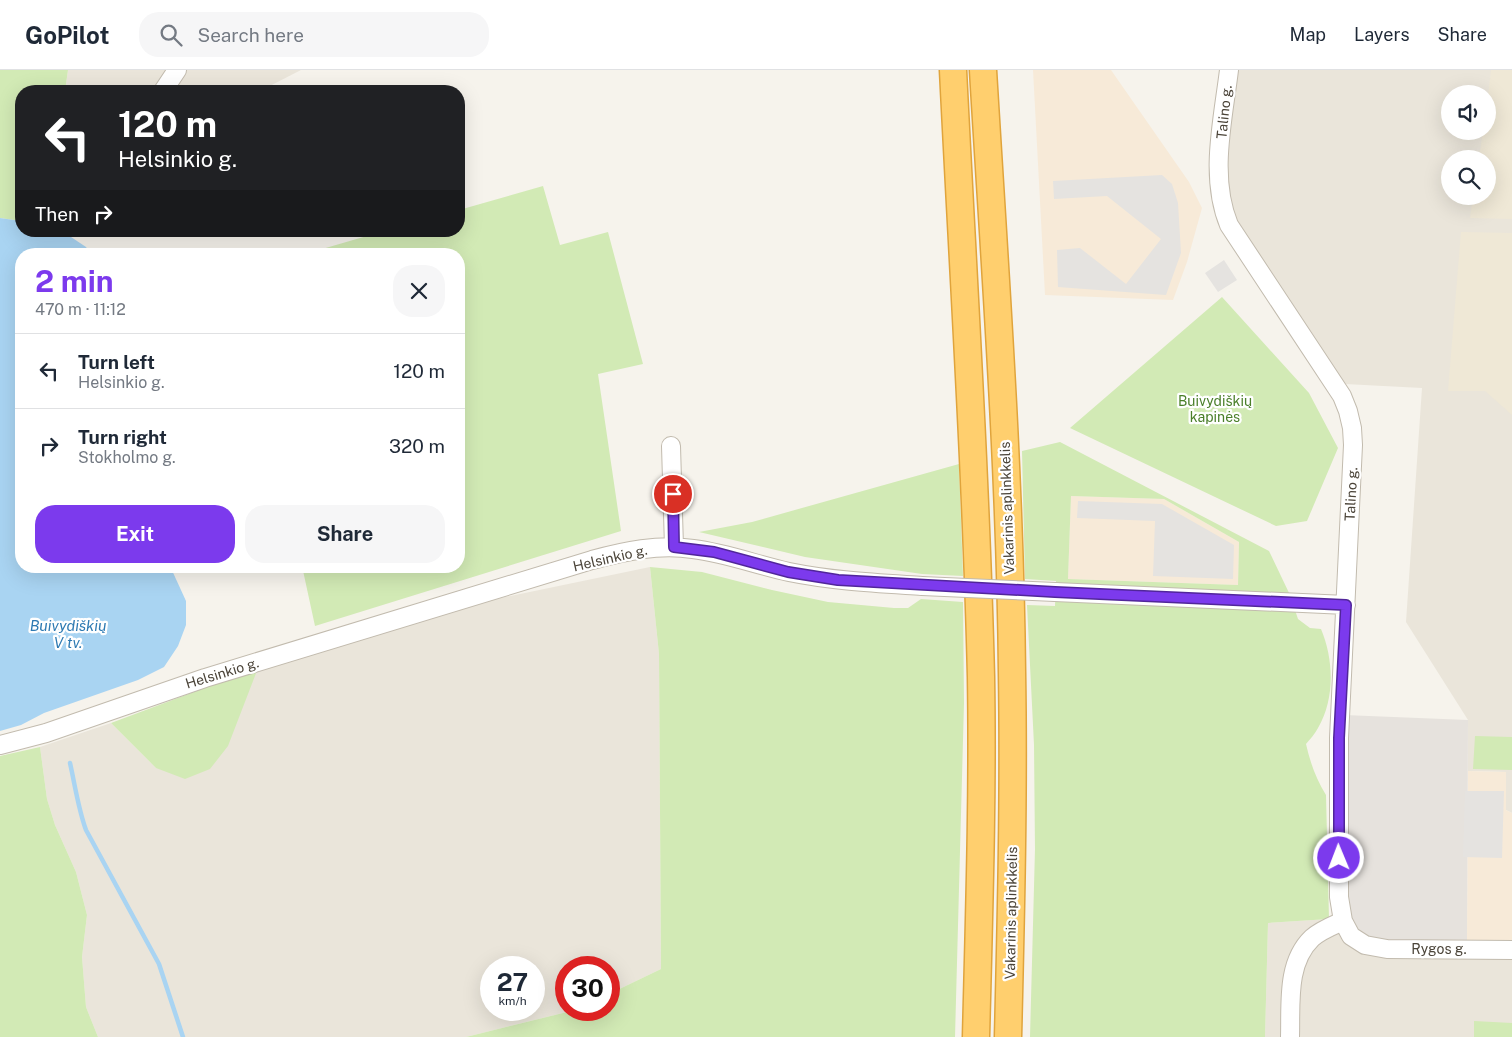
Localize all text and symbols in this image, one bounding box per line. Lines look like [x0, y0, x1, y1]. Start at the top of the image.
search box [139, 12, 489, 57]
text: GoPilot [25, 21, 109, 49]
icon: search [157, 21, 185, 49]
text: Search here [197, 24, 304, 46]
text: Map [1290, 24, 1326, 45]
text: Layers [1354, 24, 1410, 45]
text: Share [1438, 24, 1487, 45]
street label: Talino g. [1213, 84, 1235, 140]
map controls [1441, 85, 1496, 205]
button: sound [1441, 85, 1496, 140]
text: 120 m [118, 104, 217, 145]
icon: left [35, 105, 100, 170]
text: Helsinkio g. [118, 146, 237, 172]
button: search [1441, 150, 1496, 205]
icon: right [89, 200, 117, 228]
text: Then [35, 203, 79, 225]
text: 2 min [35, 263, 114, 299]
button: close [393, 265, 445, 317]
text: 470 m · 11:12 [35, 300, 126, 319]
text: Turn left [78, 351, 155, 373]
icon: left [35, 357, 63, 385]
text: 120 m [393, 360, 445, 382]
text: Helsinkio g. [78, 373, 165, 392]
park label: Buivydiškių kapinės [1178, 393, 1252, 425]
text: Turn right [78, 426, 167, 448]
icon: right [35, 432, 63, 460]
text: 320 m [389, 435, 445, 457]
street label: Vakarinis aplinkkelis [997, 441, 1017, 575]
text: Stokholmo g. [78, 448, 176, 467]
street label: Talino g. [1342, 467, 1360, 521]
pin [652, 473, 694, 515]
icon: arrive [659, 480, 687, 508]
button: Exit [35, 505, 235, 563]
button: Share [245, 505, 445, 563]
street label: Helsinkio g. [571, 542, 649, 574]
water label: Buivydiškių V tv. [30, 617, 106, 651]
street label: Helsinkio g. [183, 654, 261, 692]
position arrow [1312, 831, 1364, 883]
street label: Vakarinis aplinkkelis [1002, 846, 1020, 980]
street label: Rygos g. [1411, 941, 1467, 957]
speed limit sign: 30 [555, 956, 620, 1021]
text: 27 [497, 967, 528, 997]
text: km/h [498, 994, 527, 1008]

